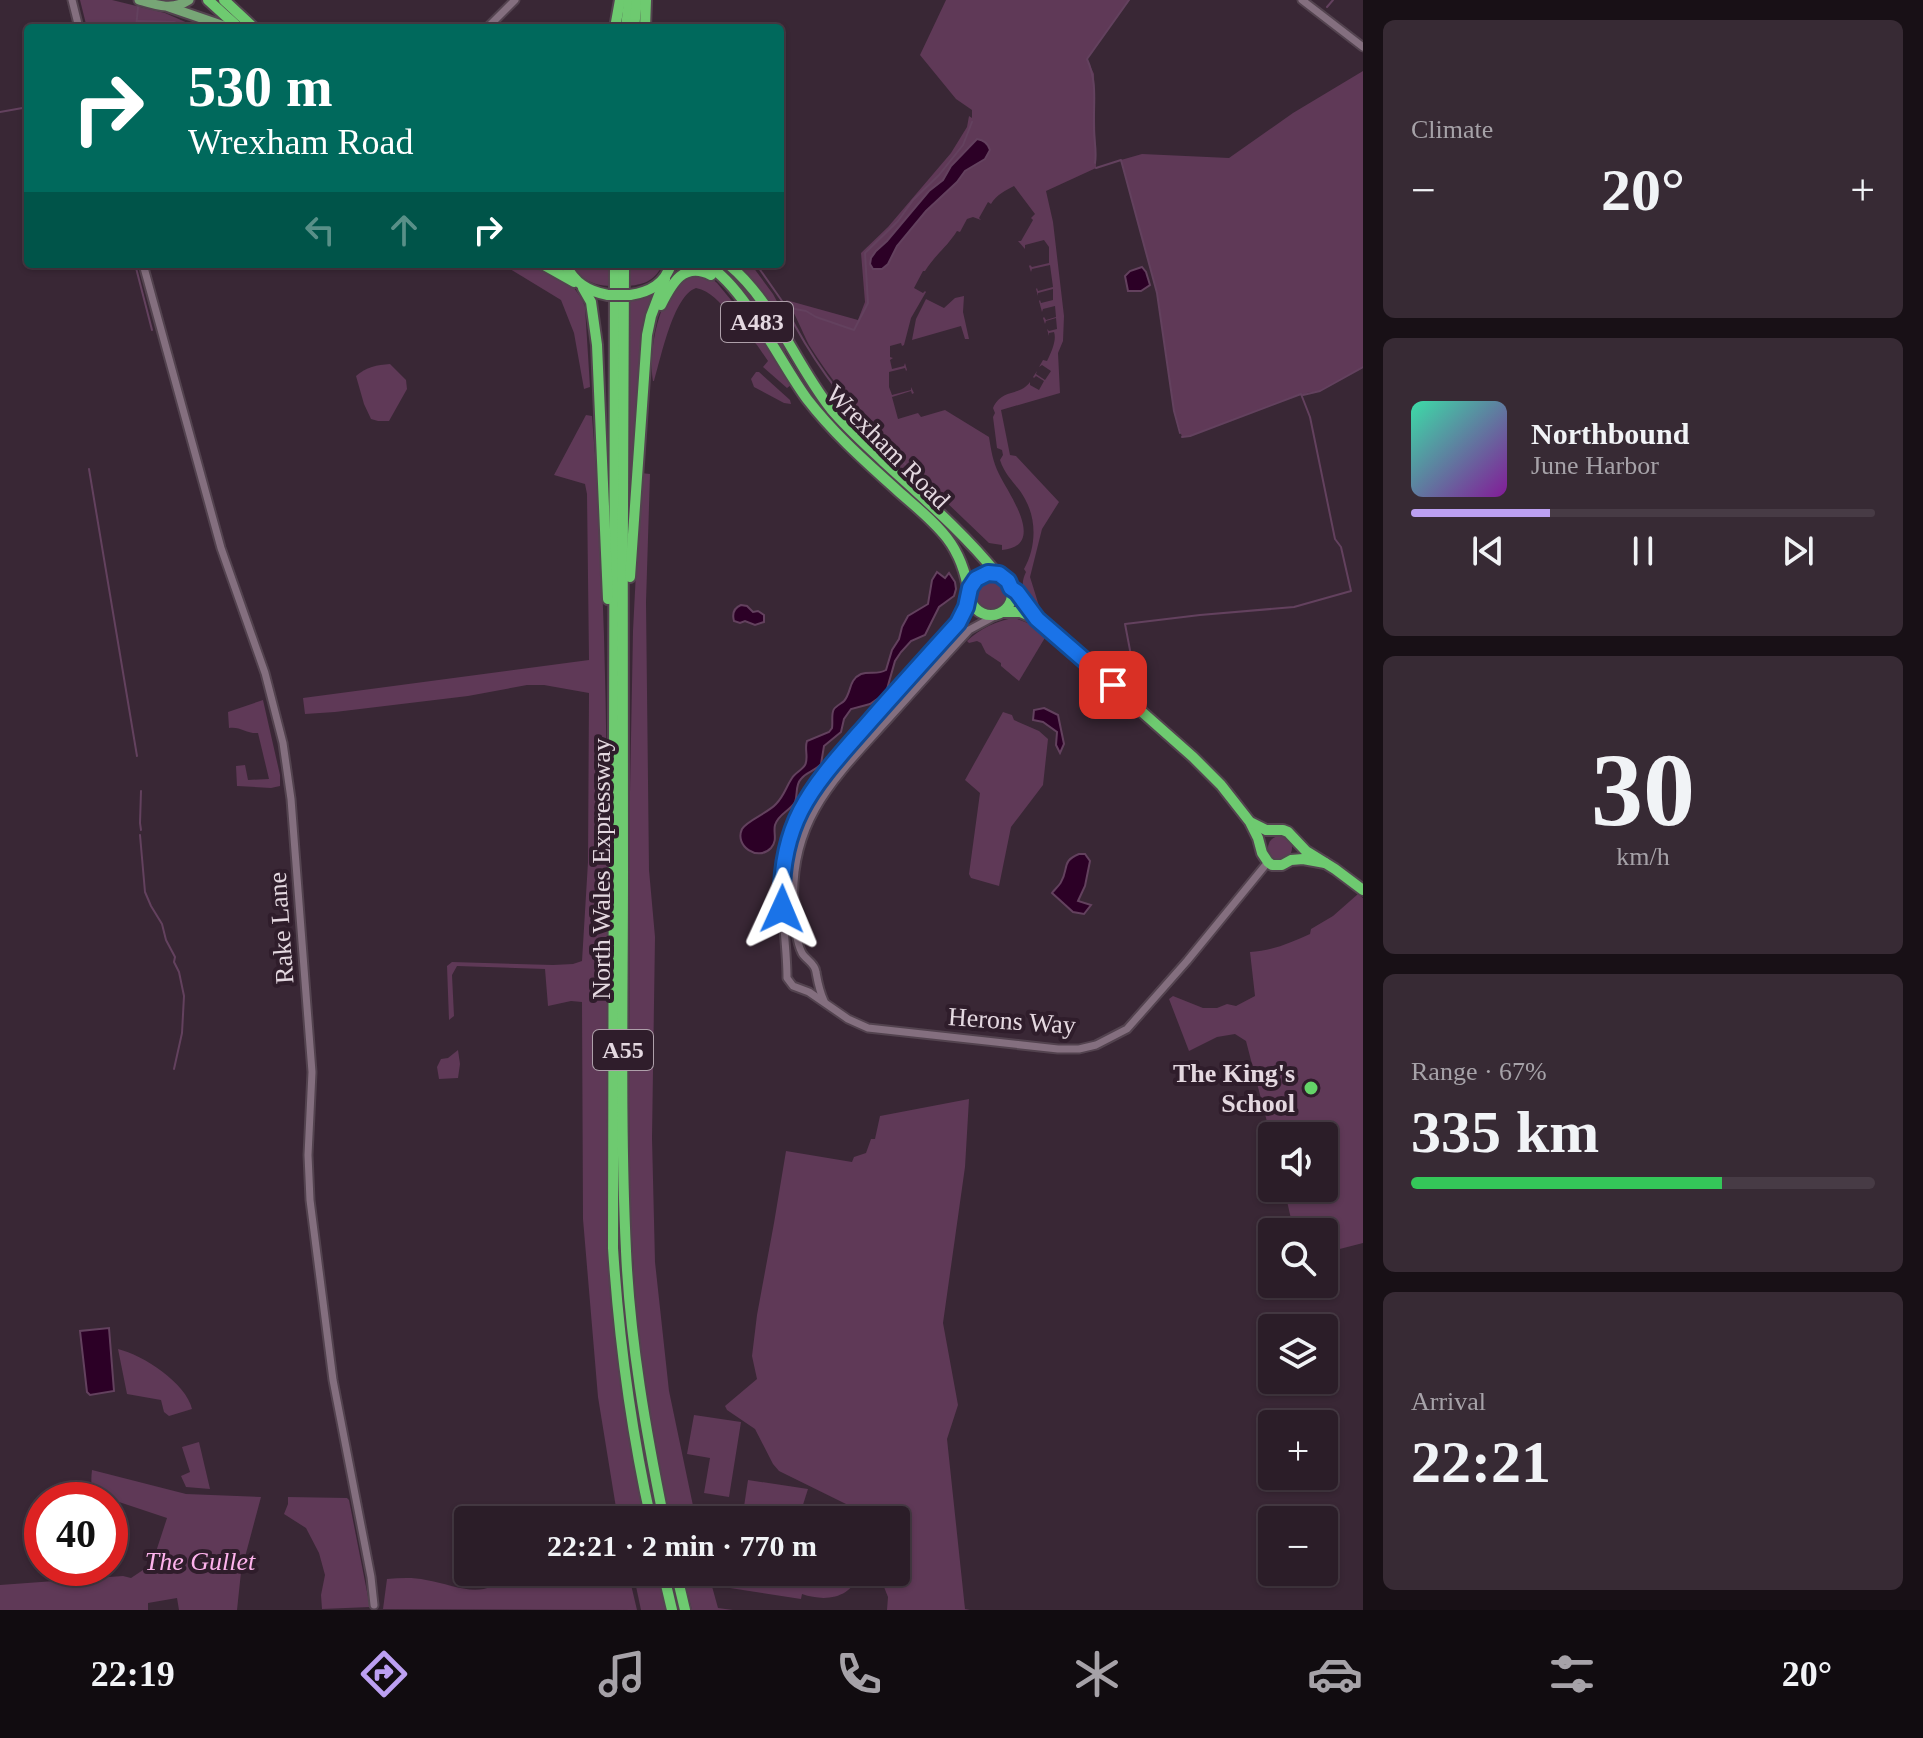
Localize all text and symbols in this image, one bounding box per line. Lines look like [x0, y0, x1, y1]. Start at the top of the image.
icon: right [56, 56, 160, 160]
text: 530 m [188, 56, 333, 118]
text: Climate [1411, 115, 1493, 144]
text: Wrexham Road [188, 122, 413, 162]
text: 20° [1601, 157, 1685, 223]
text: − [1411, 166, 1436, 215]
text: + [1850, 166, 1875, 215]
icon: left [298, 208, 342, 252]
icon: ahead [382, 208, 426, 252]
icon: right [466, 208, 510, 252]
road number: A483 [721, 302, 793, 342]
street label: Wrexham Road [820, 379, 956, 515]
text: Northbound [1531, 417, 1689, 450]
text: June Harbor [1531, 451, 1659, 480]
icon: previous [1466, 529, 1510, 573]
icon: pause [1621, 529, 1665, 573]
icon: next [1776, 529, 1820, 573]
pin [1079, 651, 1147, 719]
icon: arrive [1091, 663, 1135, 707]
text: 30 [1591, 732, 1695, 847]
street label: North Wales Expressway [587, 738, 616, 1000]
text: km/h [1616, 842, 1670, 871]
position arrow [740, 867, 824, 951]
street label: Rake Lane [263, 871, 299, 985]
street label: Herons Way [947, 1002, 1077, 1040]
road number: A55 [593, 1030, 653, 1070]
text: Range · 67% [1411, 1057, 1547, 1086]
place label: The King's School [1173, 1059, 1295, 1118]
marker: The King's School [1302, 1079, 1320, 1097]
text: 335 km [1411, 1099, 1599, 1165]
map controls [1258, 1122, 1338, 1586]
button: sound [1258, 1122, 1338, 1202]
button: search [1258, 1218, 1338, 1298]
button: layers [1258, 1314, 1338, 1394]
text: Arrival [1411, 1387, 1486, 1416]
button: + [1258, 1410, 1338, 1490]
text: 22:21 [1411, 1429, 1551, 1495]
speed limit sign: 40 [24, 1482, 128, 1586]
button: − [1258, 1506, 1338, 1586]
text: 22:21 · 2 min · 770 m [547, 1529, 817, 1562]
park label: The Gullet [145, 1547, 256, 1576]
icon: directions [356, 1646, 412, 1702]
icon: music [594, 1646, 650, 1702]
icon: phone [831, 1646, 887, 1702]
icon: climate [1069, 1646, 1125, 1702]
icon: car [1307, 1646, 1363, 1702]
icon: filters [1544, 1646, 1600, 1702]
text: 22:19 [91, 1654, 175, 1694]
text: 20° [1782, 1654, 1832, 1694]

